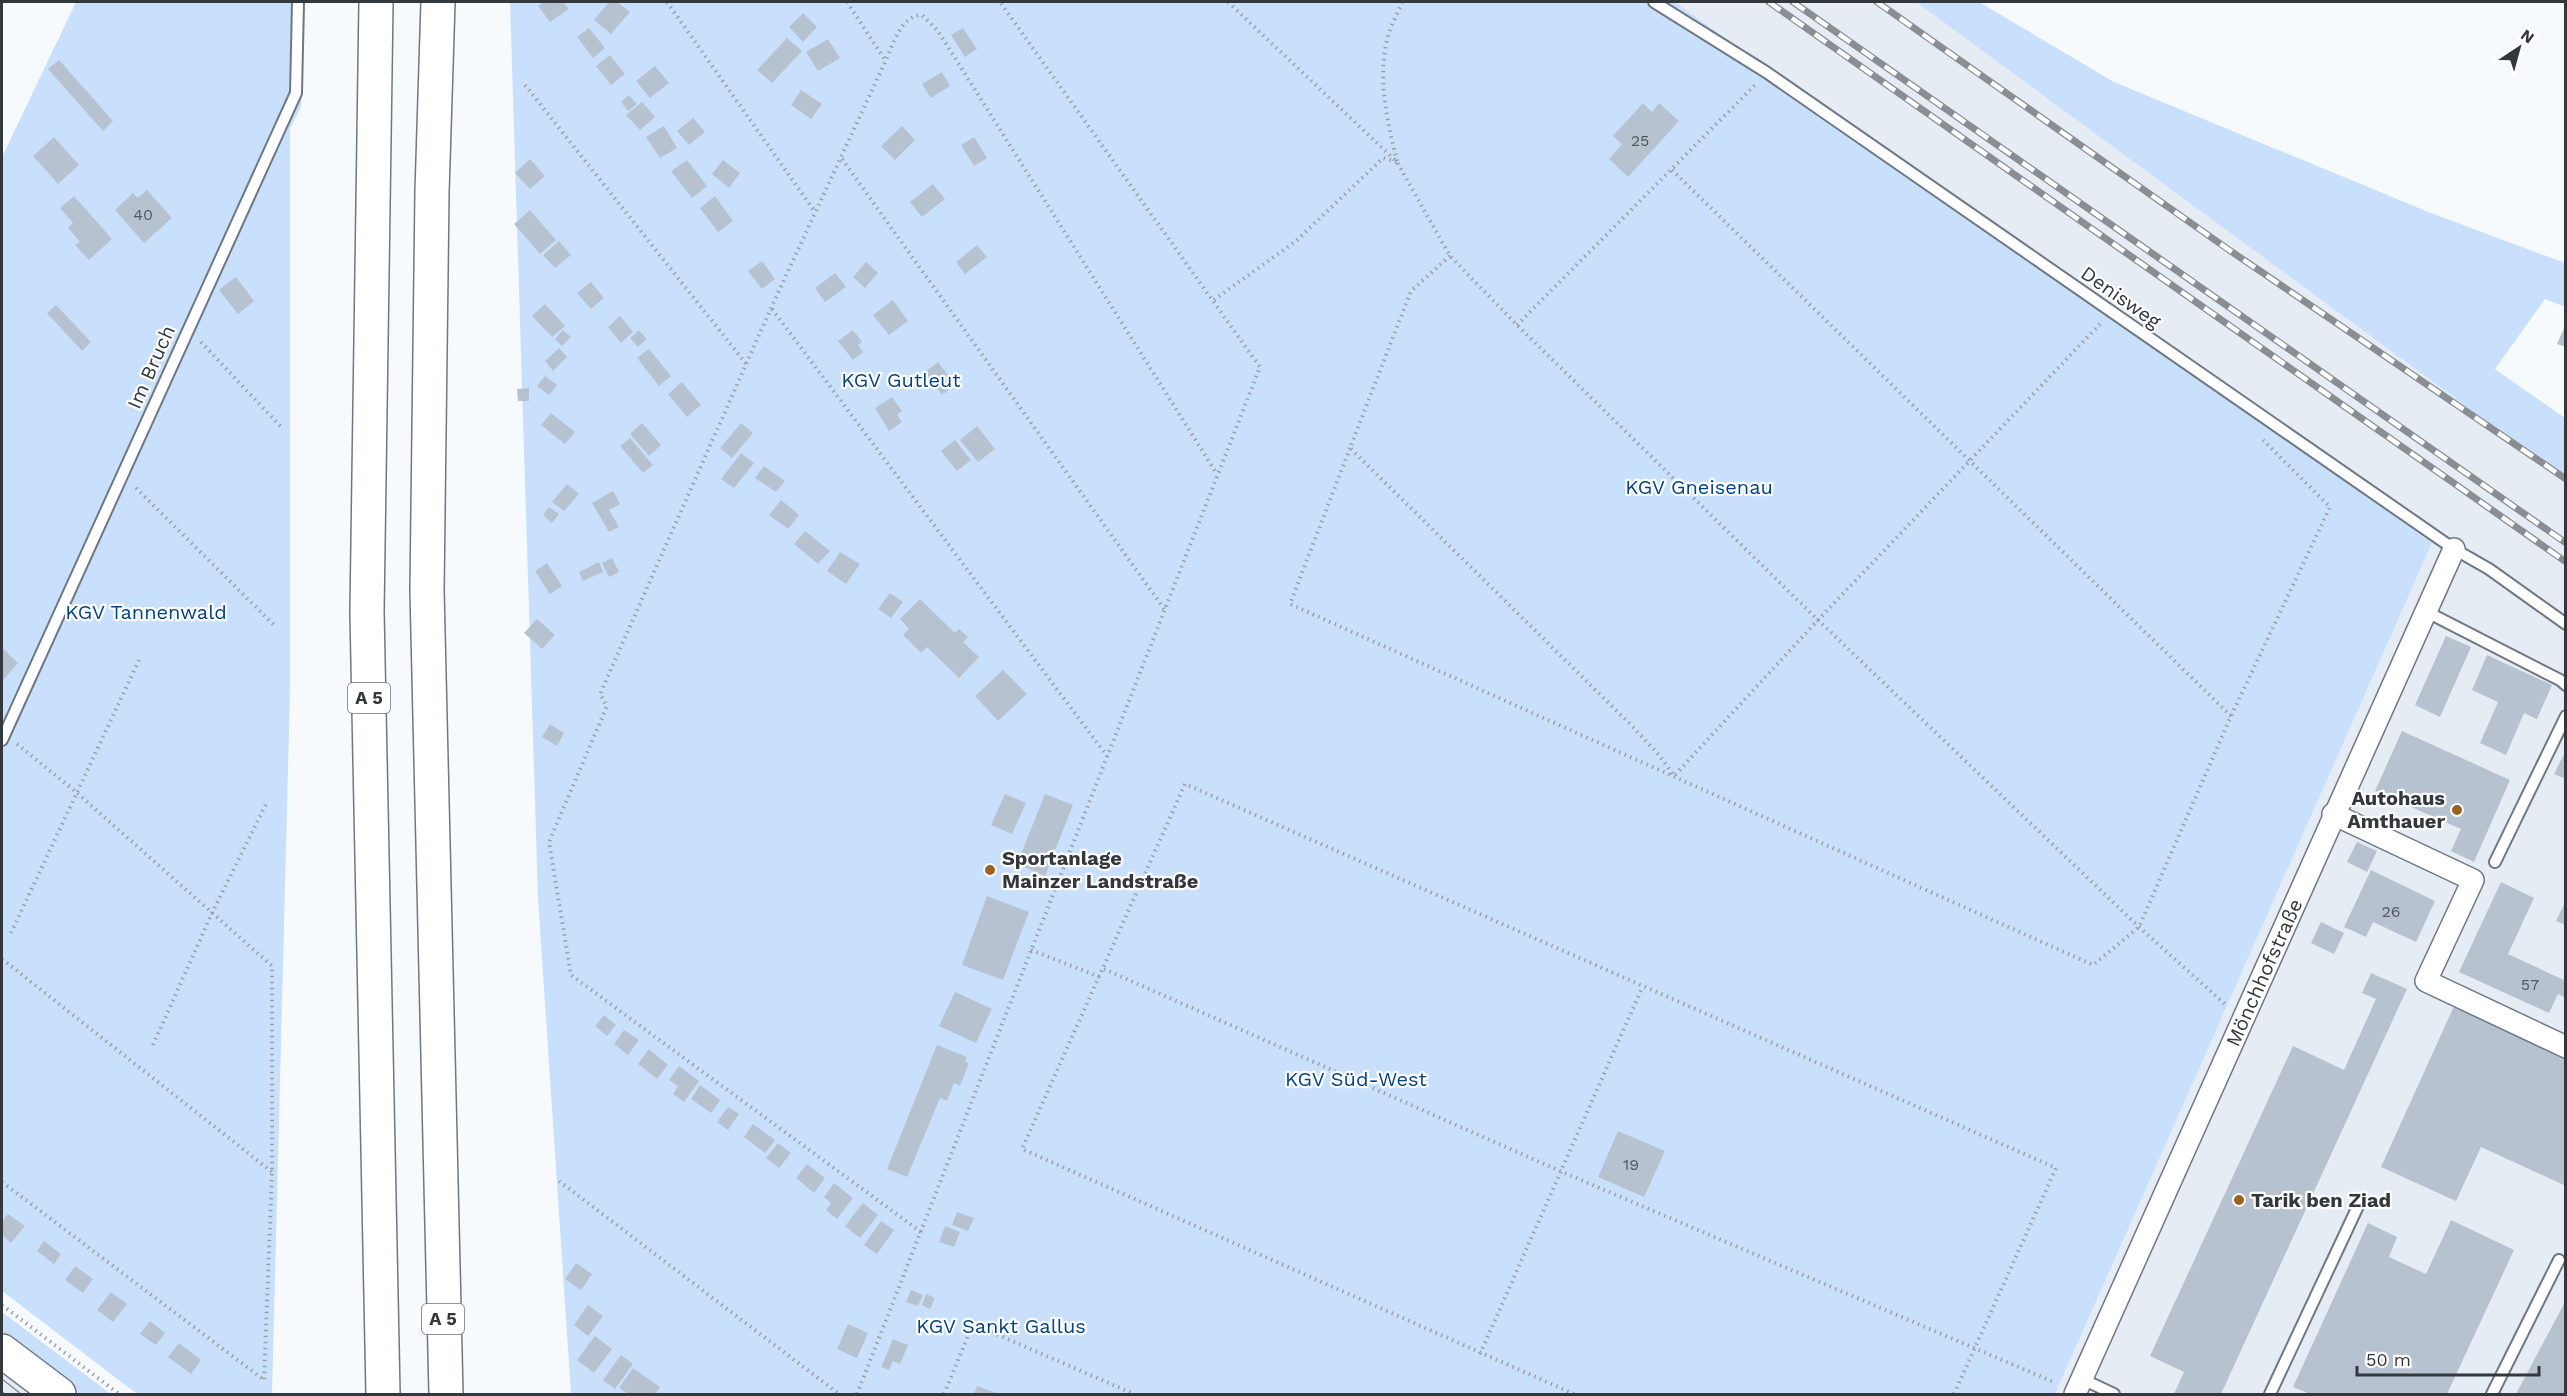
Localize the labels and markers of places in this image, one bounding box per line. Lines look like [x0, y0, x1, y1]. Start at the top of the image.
place label: Autohaus Amthauer [2347, 786, 2445, 833]
marker: Autohaus Amthauer [2450, 803, 2464, 817]
place label: Sportanlage Mainzer Landstraße [1002, 846, 1198, 893]
marker: Sportanlage Mainzer Landstraße [983, 863, 997, 877]
place label: Tarik ben Ziad [2251, 1188, 2391, 1212]
marker: Tarik ben Ziad [2232, 1193, 2246, 1207]

